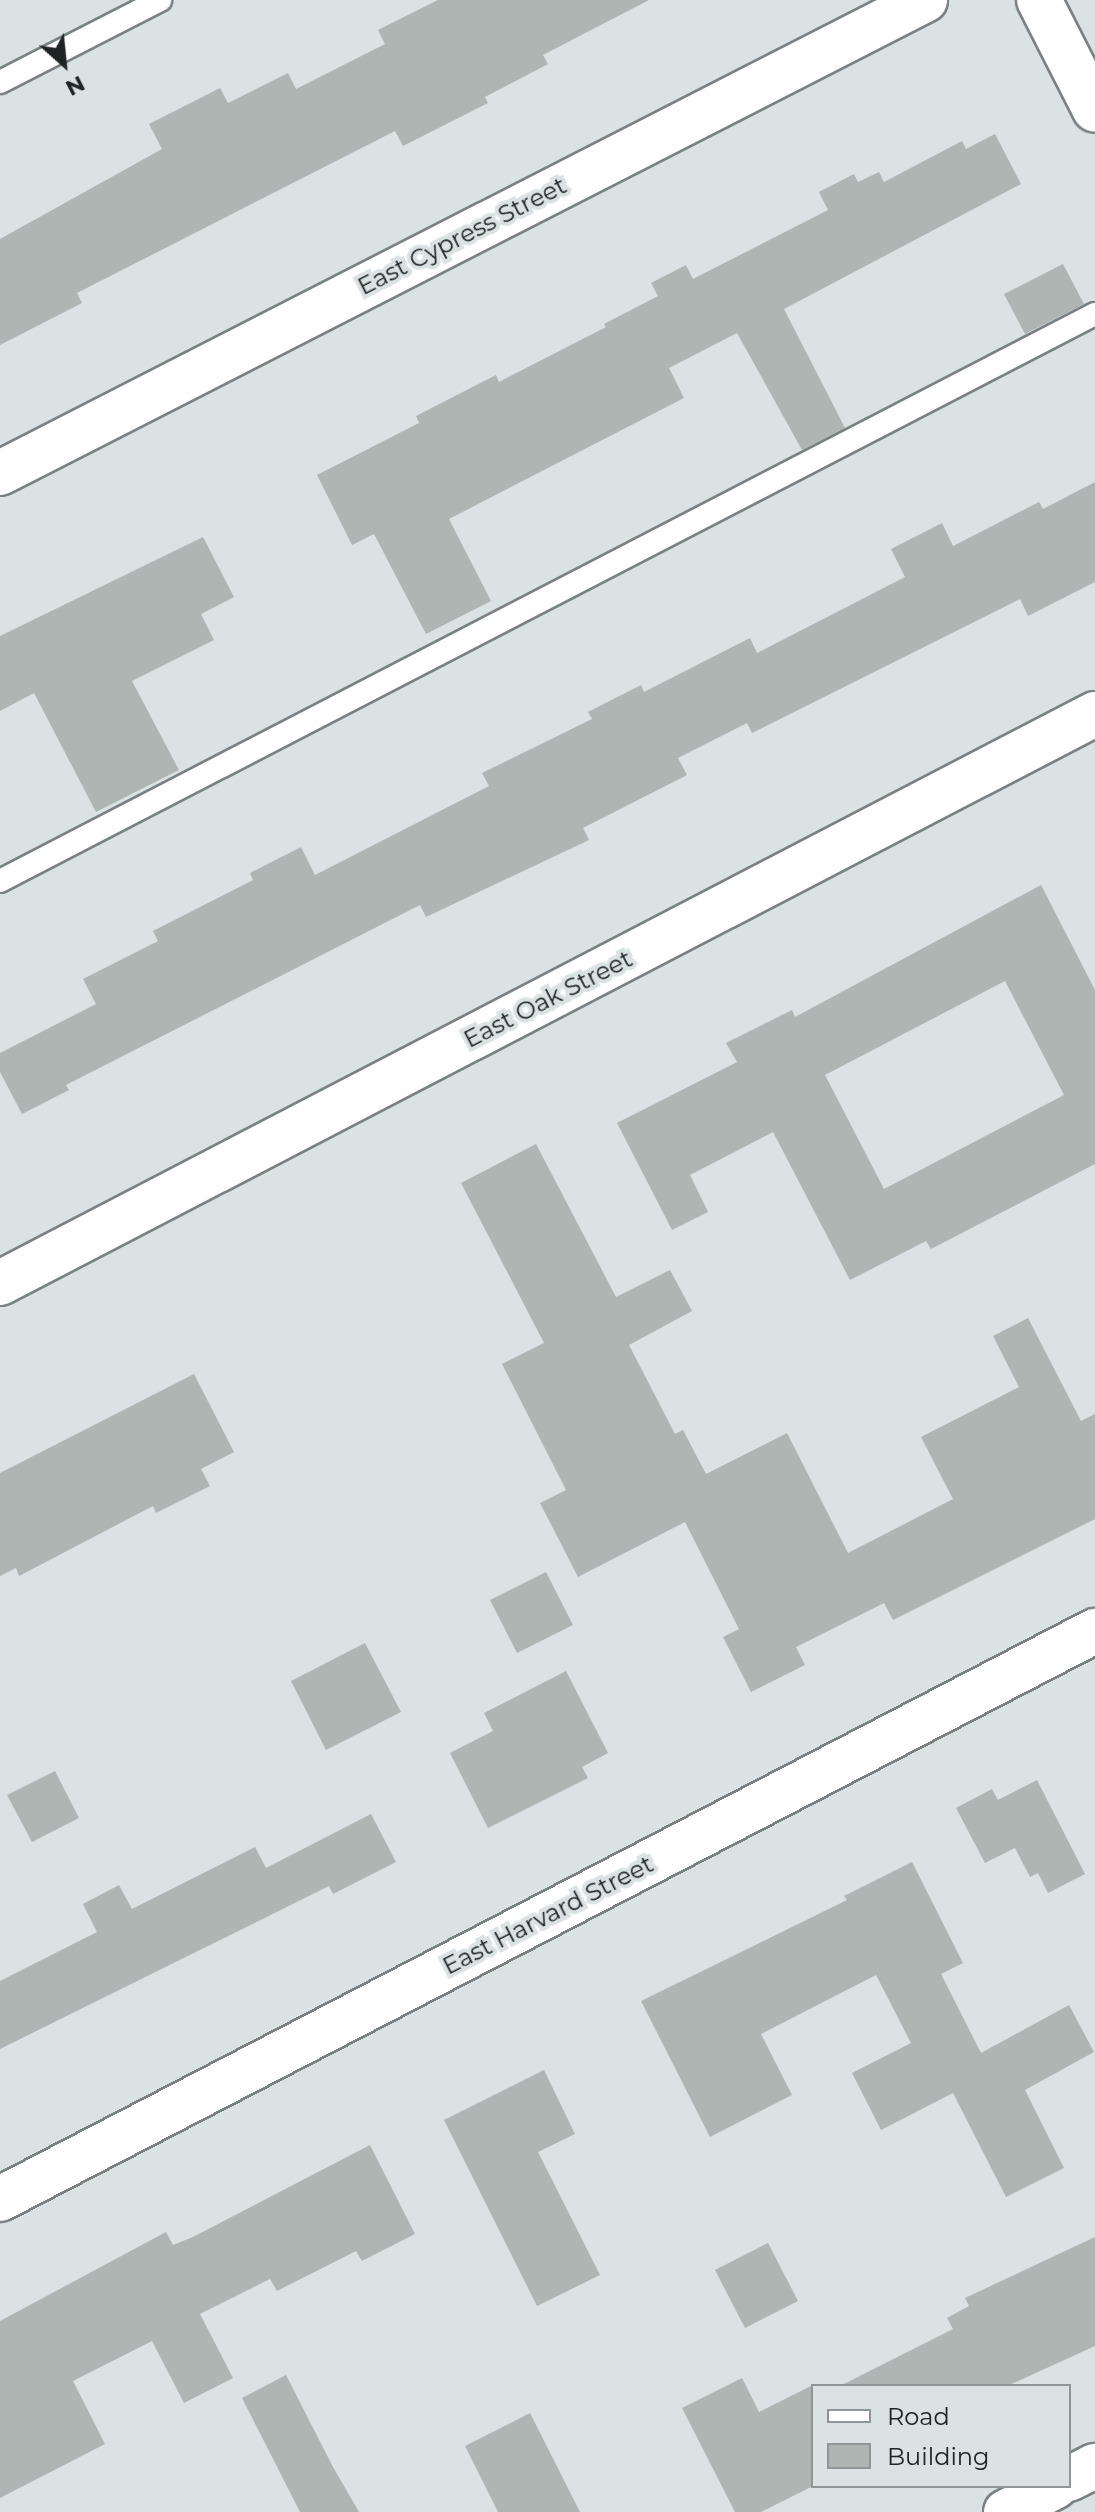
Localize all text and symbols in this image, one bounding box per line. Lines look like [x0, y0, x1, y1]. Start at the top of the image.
north arrow [24, 24, 104, 104]
text: N [61, 70, 89, 102]
street label: East Cypress Street [353, 171, 571, 301]
street label: East Oak Street [459, 944, 637, 1054]
street label: East Harvard Street [438, 1849, 658, 1981]
legend [811, 2384, 1071, 2488]
text: Road [887, 2402, 950, 2431]
text: Building [887, 2442, 990, 2471]

